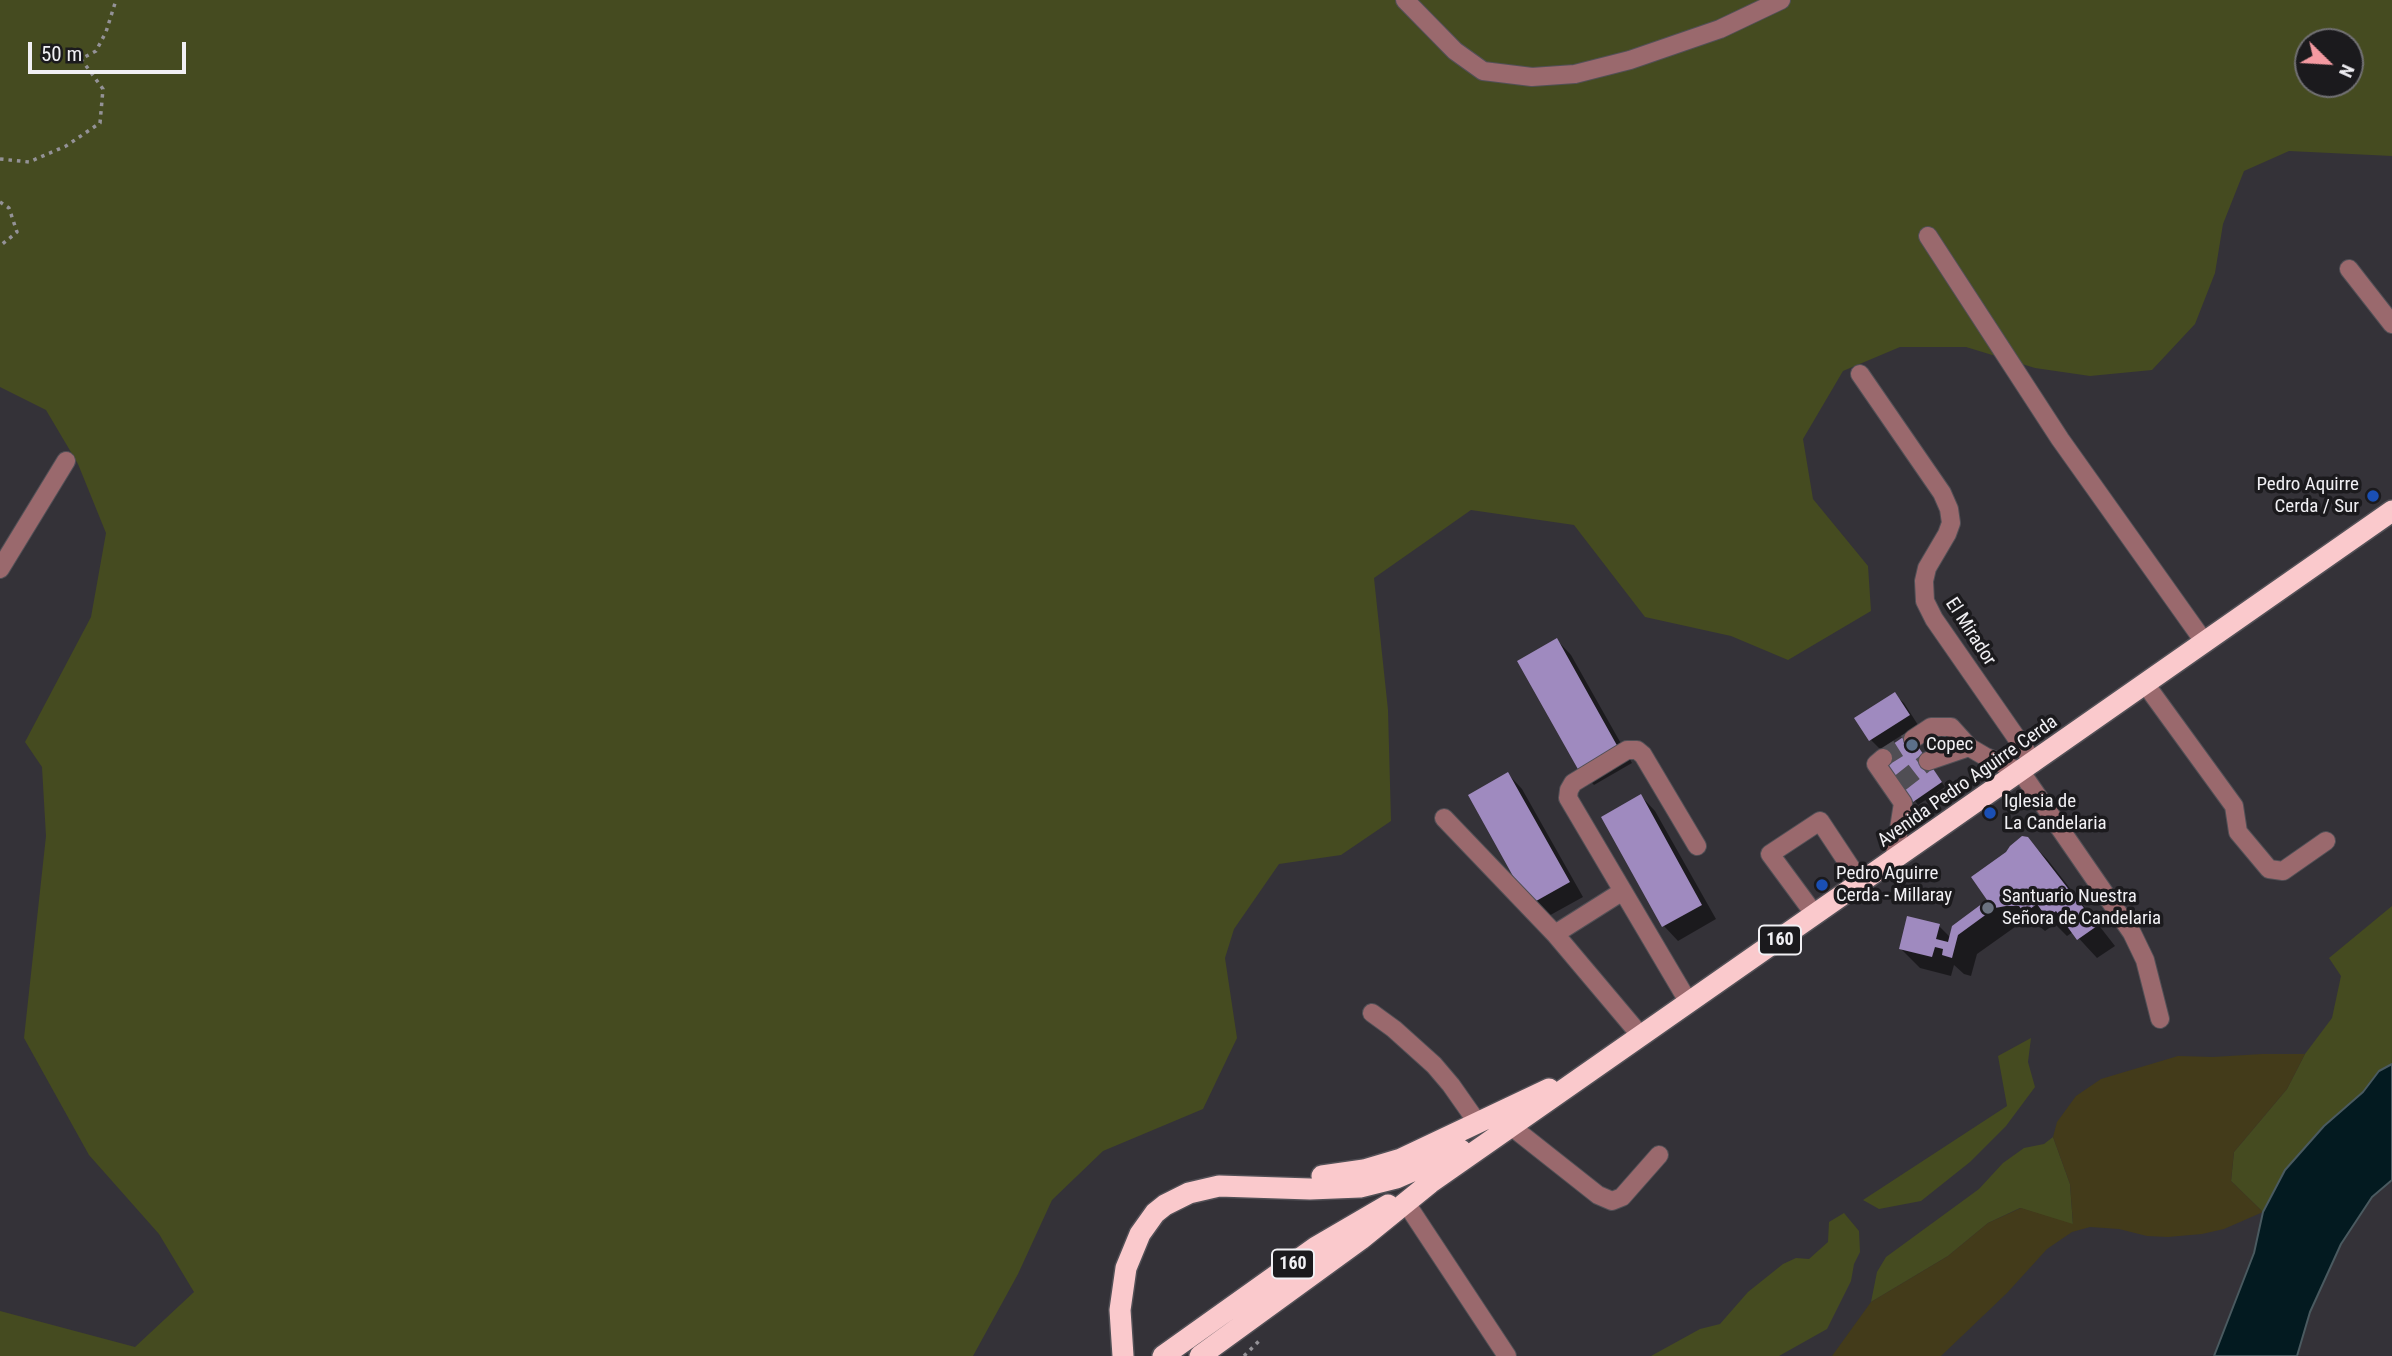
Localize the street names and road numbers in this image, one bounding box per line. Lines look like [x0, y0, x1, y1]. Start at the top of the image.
street label: El Mirador [1940, 594, 2000, 670]
street label: Avenida Pedro Aguirre Cerda [1874, 711, 2062, 853]
road number: 160 [1759, 925, 1801, 954]
road number: 160 [1272, 1250, 1314, 1279]

